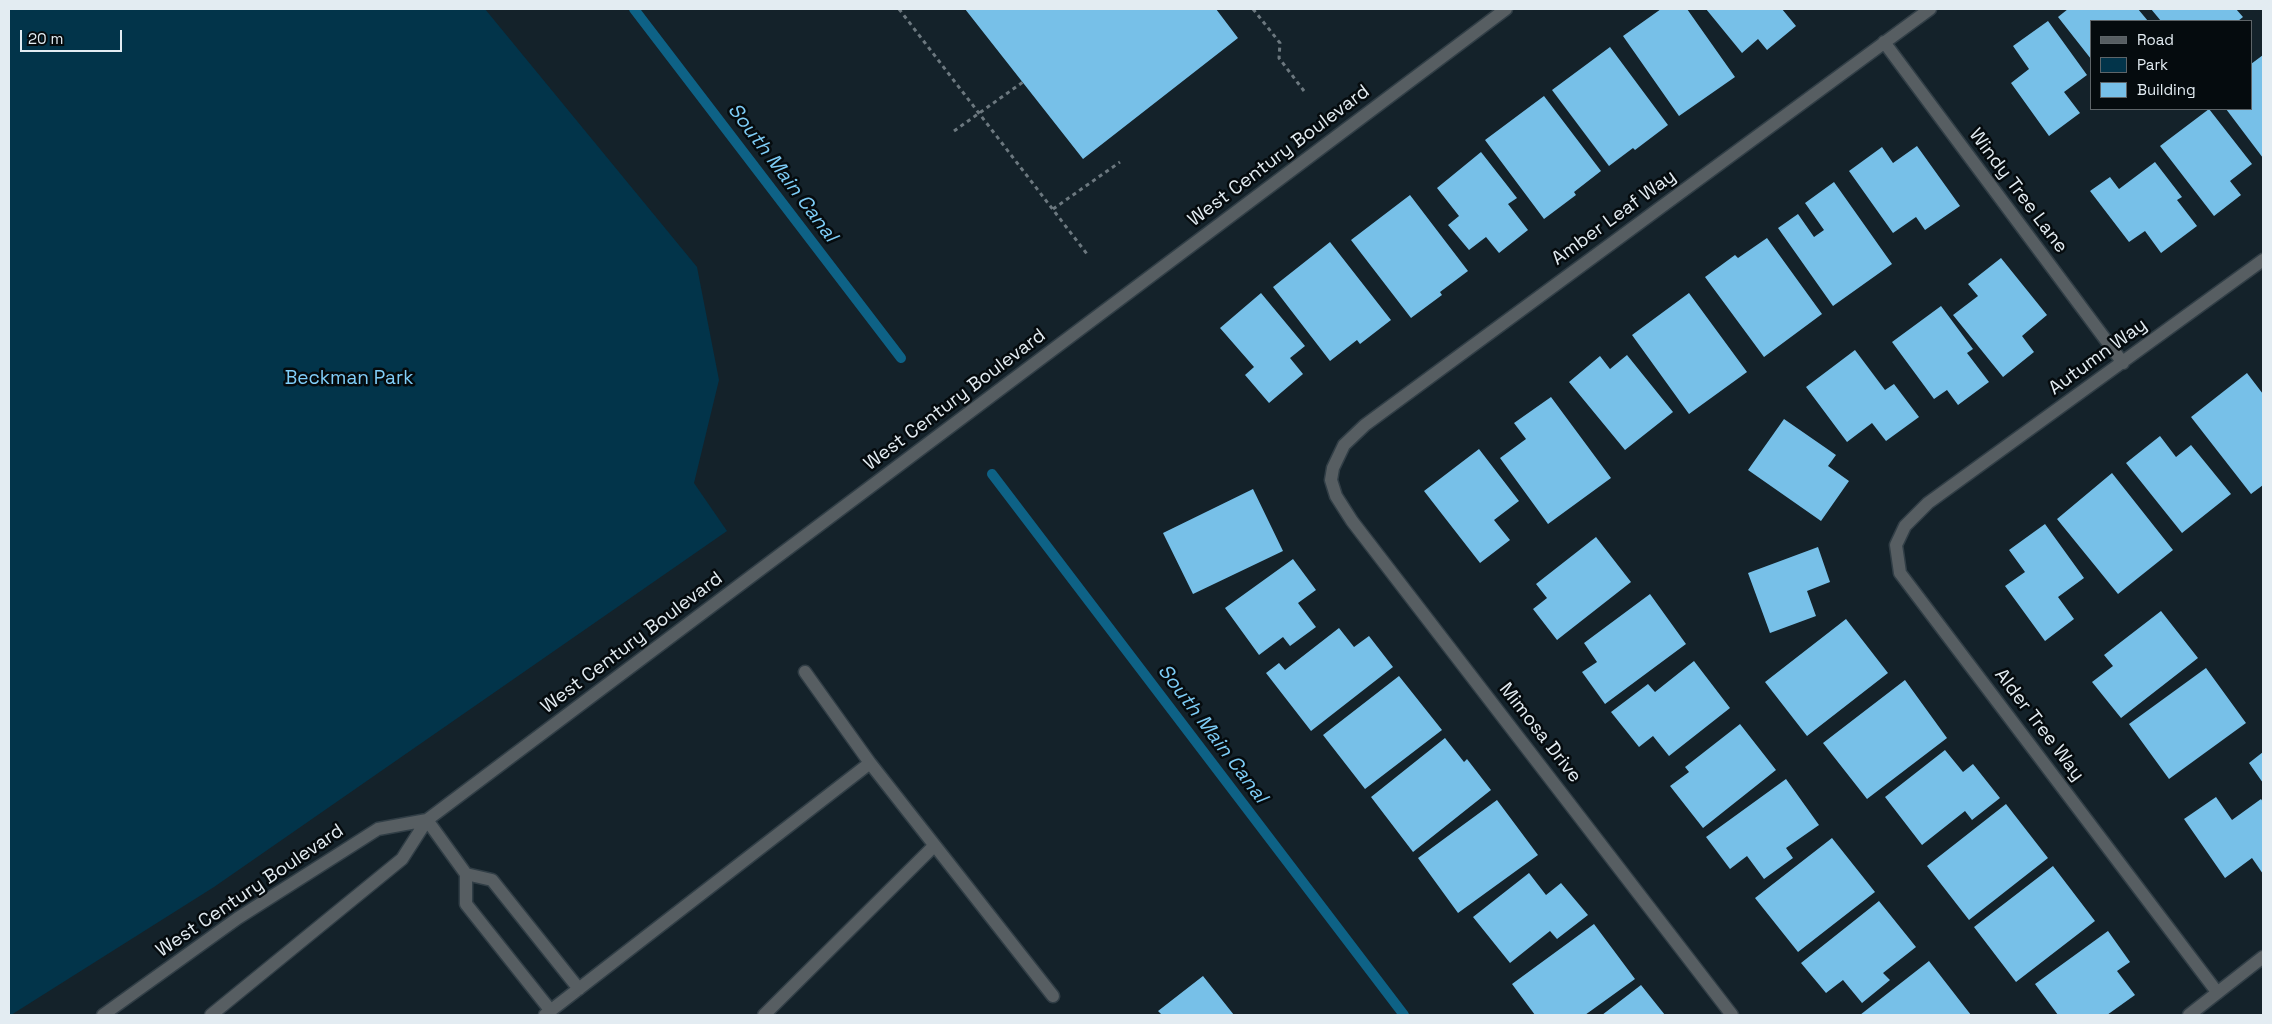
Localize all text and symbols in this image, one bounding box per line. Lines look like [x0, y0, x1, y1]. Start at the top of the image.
scale bar [22, 20, 125, 52]
legend [2090, 20, 2252, 110]
text: 20 m [28, 29, 63, 48]
text: Road [2137, 30, 2174, 49]
text: Park [2137, 55, 2168, 74]
street label: West Century Boulevard [1184, 80, 1374, 232]
text: Building [2137, 80, 2196, 99]
water label: South Main Canal [722, 99, 842, 247]
street label: Windy Tree Lane [1964, 124, 2072, 258]
street label: Amber Leaf Way [1548, 165, 1680, 271]
street label: Autumn Way [2045, 314, 2151, 400]
street label: West Century Boulevard [860, 324, 1050, 476]
park label: Beckman Park [285, 368, 413, 390]
street label: West Century Boulevard [537, 567, 727, 719]
water label: South Main Canal [1152, 660, 1272, 808]
street label: Alder Tree Way [1989, 664, 2089, 786]
street label: Mimosa Drive [1494, 679, 1586, 787]
street label: West Century Boulevard [152, 820, 348, 962]

